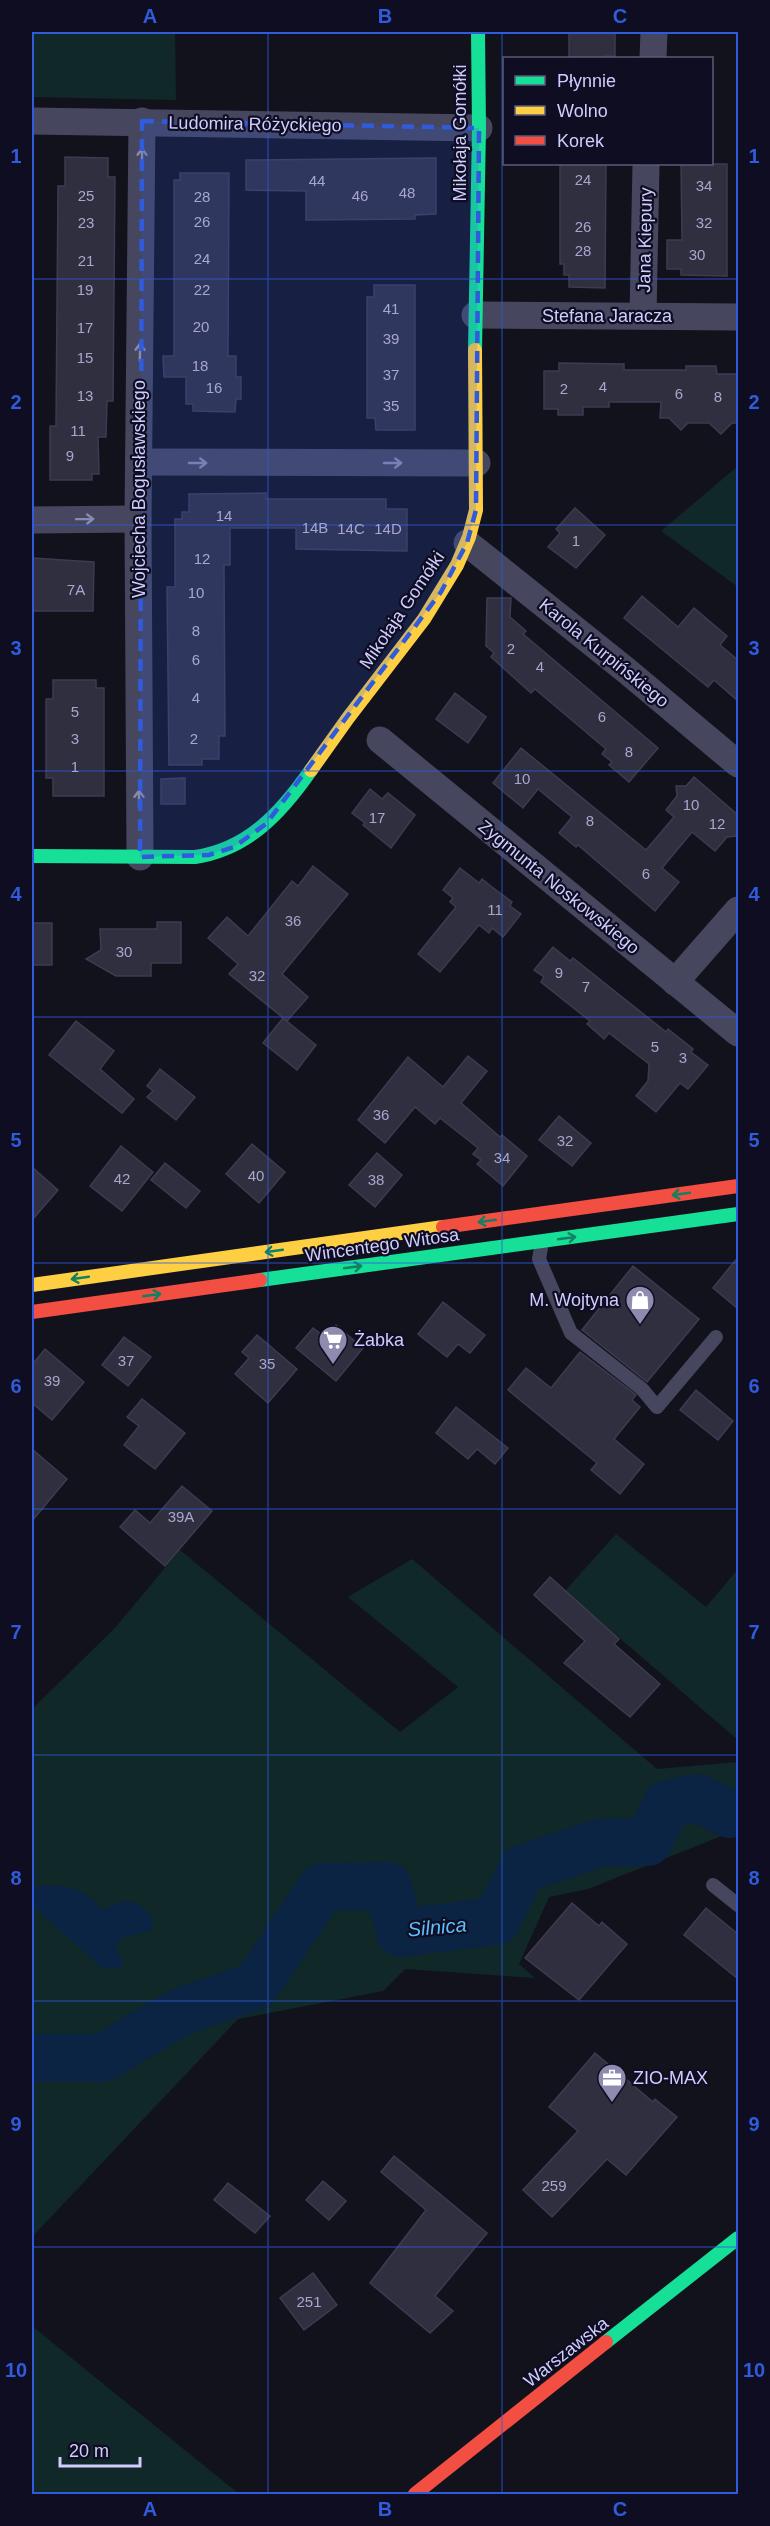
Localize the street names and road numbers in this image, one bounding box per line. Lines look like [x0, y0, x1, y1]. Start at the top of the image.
street label: Mikołaja Gomółki [450, 64, 470, 202]
street label: Ludomira Różyckiego [168, 112, 342, 136]
street label: Jana Kiepury [634, 187, 656, 293]
street label: Stefana Jaracza [542, 306, 673, 326]
street label: Wojciecha Bogusławskiego [129, 380, 149, 598]
street label: Mikołaja Gomółki [355, 548, 449, 672]
street label: Karola Kurpińskiego [535, 595, 673, 711]
street label: Zygmunta Noskowskiego [475, 816, 643, 958]
street label: Wincentego Witosa [304, 1224, 461, 1266]
street label: Warszawska [520, 2312, 613, 2391]

